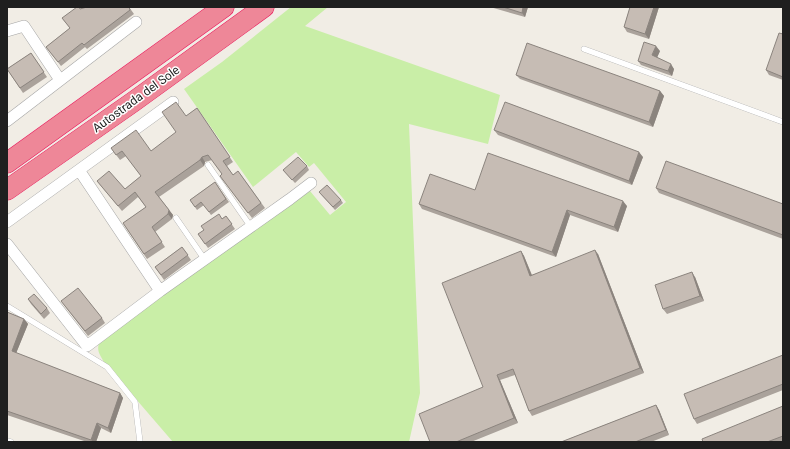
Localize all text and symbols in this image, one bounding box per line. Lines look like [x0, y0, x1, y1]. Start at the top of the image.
street label: Autostrada del Sole [90, 63, 182, 135]

